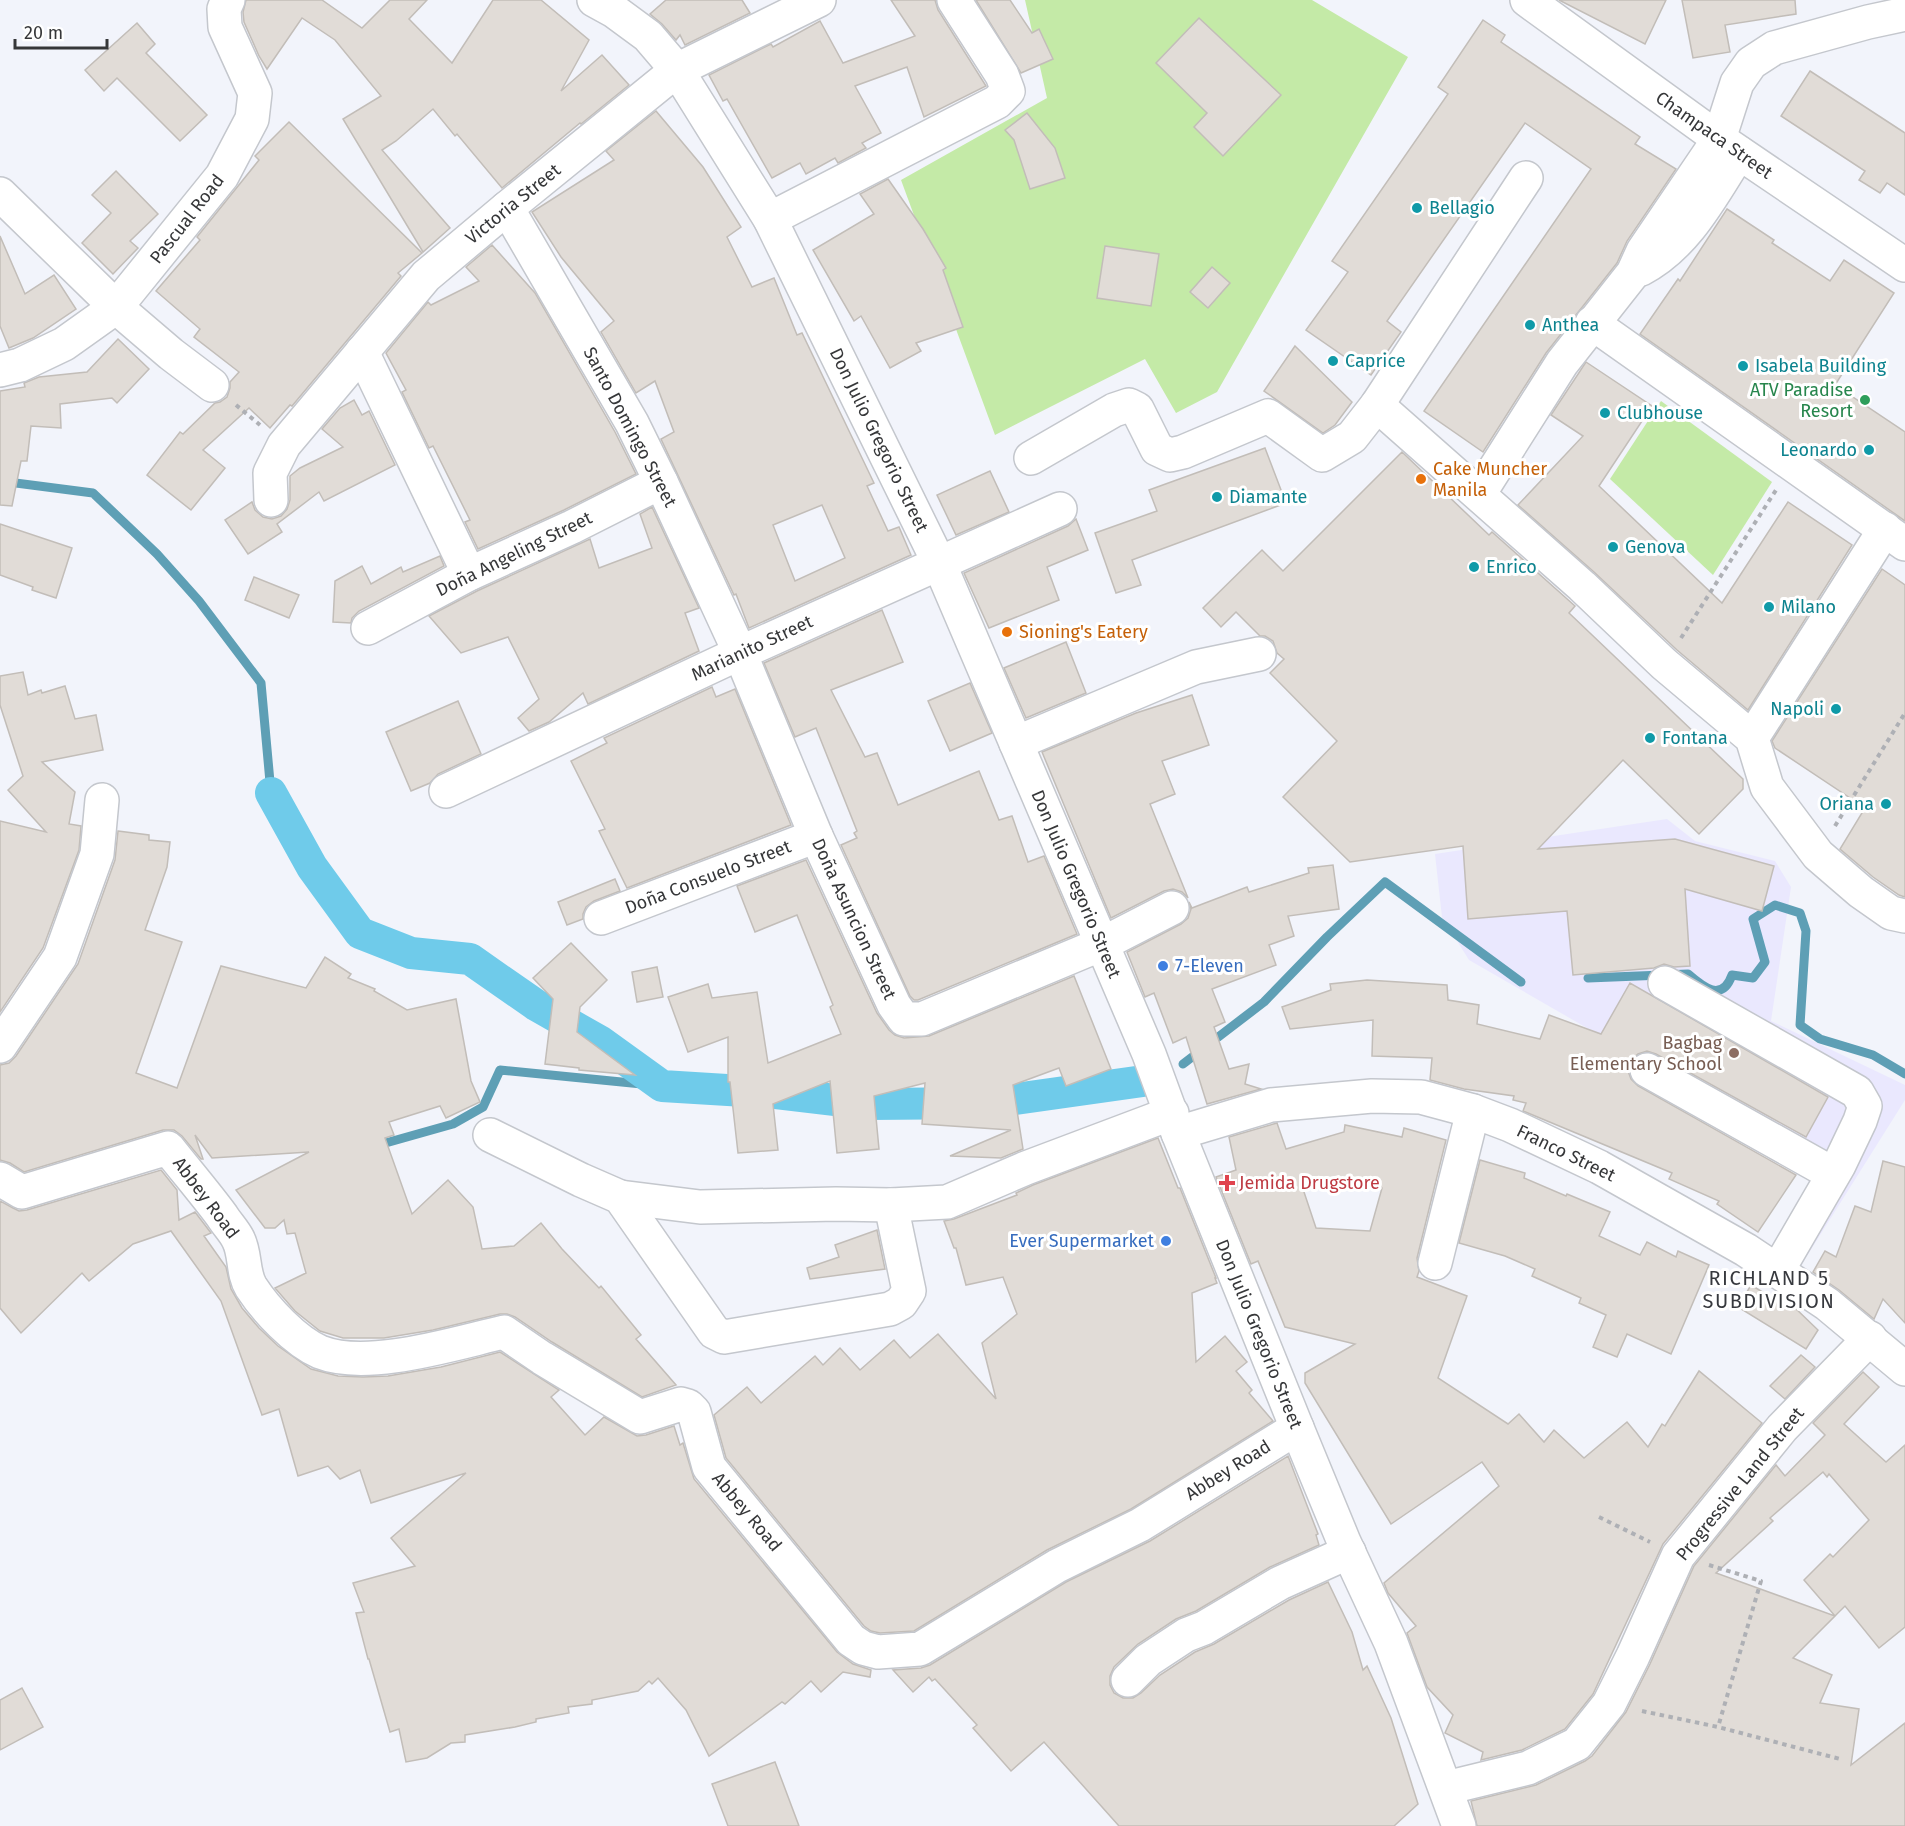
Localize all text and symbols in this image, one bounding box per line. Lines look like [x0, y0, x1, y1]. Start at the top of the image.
scale bar [15, 12, 106, 50]
text: 20 m [24, 22, 63, 44]
street label: Champaca Street [1651, 86, 1777, 184]
street label: Victoria Street [461, 159, 565, 249]
street label: Pascual Road [145, 170, 229, 268]
place label: Bellagio [1429, 197, 1495, 219]
marker: Bellagio [1410, 201, 1424, 215]
place label: Anthea [1542, 314, 1599, 336]
marker: Anthea [1523, 318, 1537, 332]
street label: Santo Domingo Street [579, 343, 682, 511]
street label: Don Julio Gregorio Street [825, 344, 933, 536]
place label: Caprice [1345, 350, 1405, 372]
marker: Caprice [1326, 354, 1340, 368]
place label: Isabela Building [1755, 355, 1887, 377]
marker: Isabela Building [1736, 359, 1750, 373]
place label: ATV Paradise Resort [1750, 379, 1853, 422]
marker: ATV Paradise Resort [1858, 393, 1872, 407]
place label: Clubhouse [1617, 402, 1703, 424]
marker: Clubhouse [1598, 406, 1612, 420]
place label: Leonardo [1780, 439, 1857, 461]
marker: Leonardo [1862, 443, 1876, 457]
place label: Cake Muncher Manila [1433, 458, 1547, 501]
marker: Cake Muncher Manila [1414, 472, 1428, 486]
place label: Diamante [1229, 486, 1307, 508]
marker: Diamante [1210, 490, 1224, 504]
street label: Doña Angeling Street [432, 506, 596, 601]
place label: Genova [1625, 536, 1686, 558]
marker: Genova [1606, 540, 1620, 554]
place label: Enrico [1486, 556, 1537, 578]
marker: Enrico [1467, 560, 1481, 574]
place label: Milano [1781, 596, 1836, 618]
marker: Milano [1762, 600, 1776, 614]
street label: Marianito Street [688, 610, 817, 686]
place label: Sioning's Eatery [1019, 621, 1148, 643]
marker: Sioning's Eatery [1000, 625, 1014, 639]
place label: Napoli [1770, 698, 1824, 720]
marker: Napoli [1829, 702, 1843, 716]
place label: Fontana [1662, 727, 1728, 749]
marker: Fontana [1643, 731, 1657, 745]
street label: Don Julio Gregorio Street [1026, 787, 1126, 982]
place label: Oriana [1819, 793, 1874, 815]
marker: Oriana [1879, 797, 1893, 811]
street label: Doña Consuelo Street [622, 835, 795, 919]
street label: Doña Asuncion Street [807, 835, 901, 1004]
place label: 7-Eleven [1175, 955, 1244, 977]
marker: 7-Eleven [1156, 959, 1170, 973]
place label: Bagbag Elementary School [1570, 1032, 1723, 1075]
marker: Bagbag Elementary School [1727, 1046, 1741, 1060]
street label: Franco Street [1513, 1120, 1619, 1187]
street label: Abbey Road [168, 1153, 244, 1243]
place label: Jemida Drugstore [1239, 1172, 1380, 1194]
marker: Jemida Drugstore [1220, 1176, 1234, 1190]
place label: Ever Supermarket [1009, 1230, 1154, 1252]
marker: Ever Supermarket [1159, 1234, 1173, 1248]
street label: Don Julio Gregorio Street [1211, 1236, 1307, 1432]
district label: RICHLAND 5 SUBDIVISION [1703, 1266, 1835, 1313]
street label: Progressive Land Street [1671, 1402, 1809, 1565]
street label: Abbey Road [1181, 1435, 1275, 1505]
street label: Abbey Road [708, 1468, 786, 1556]

